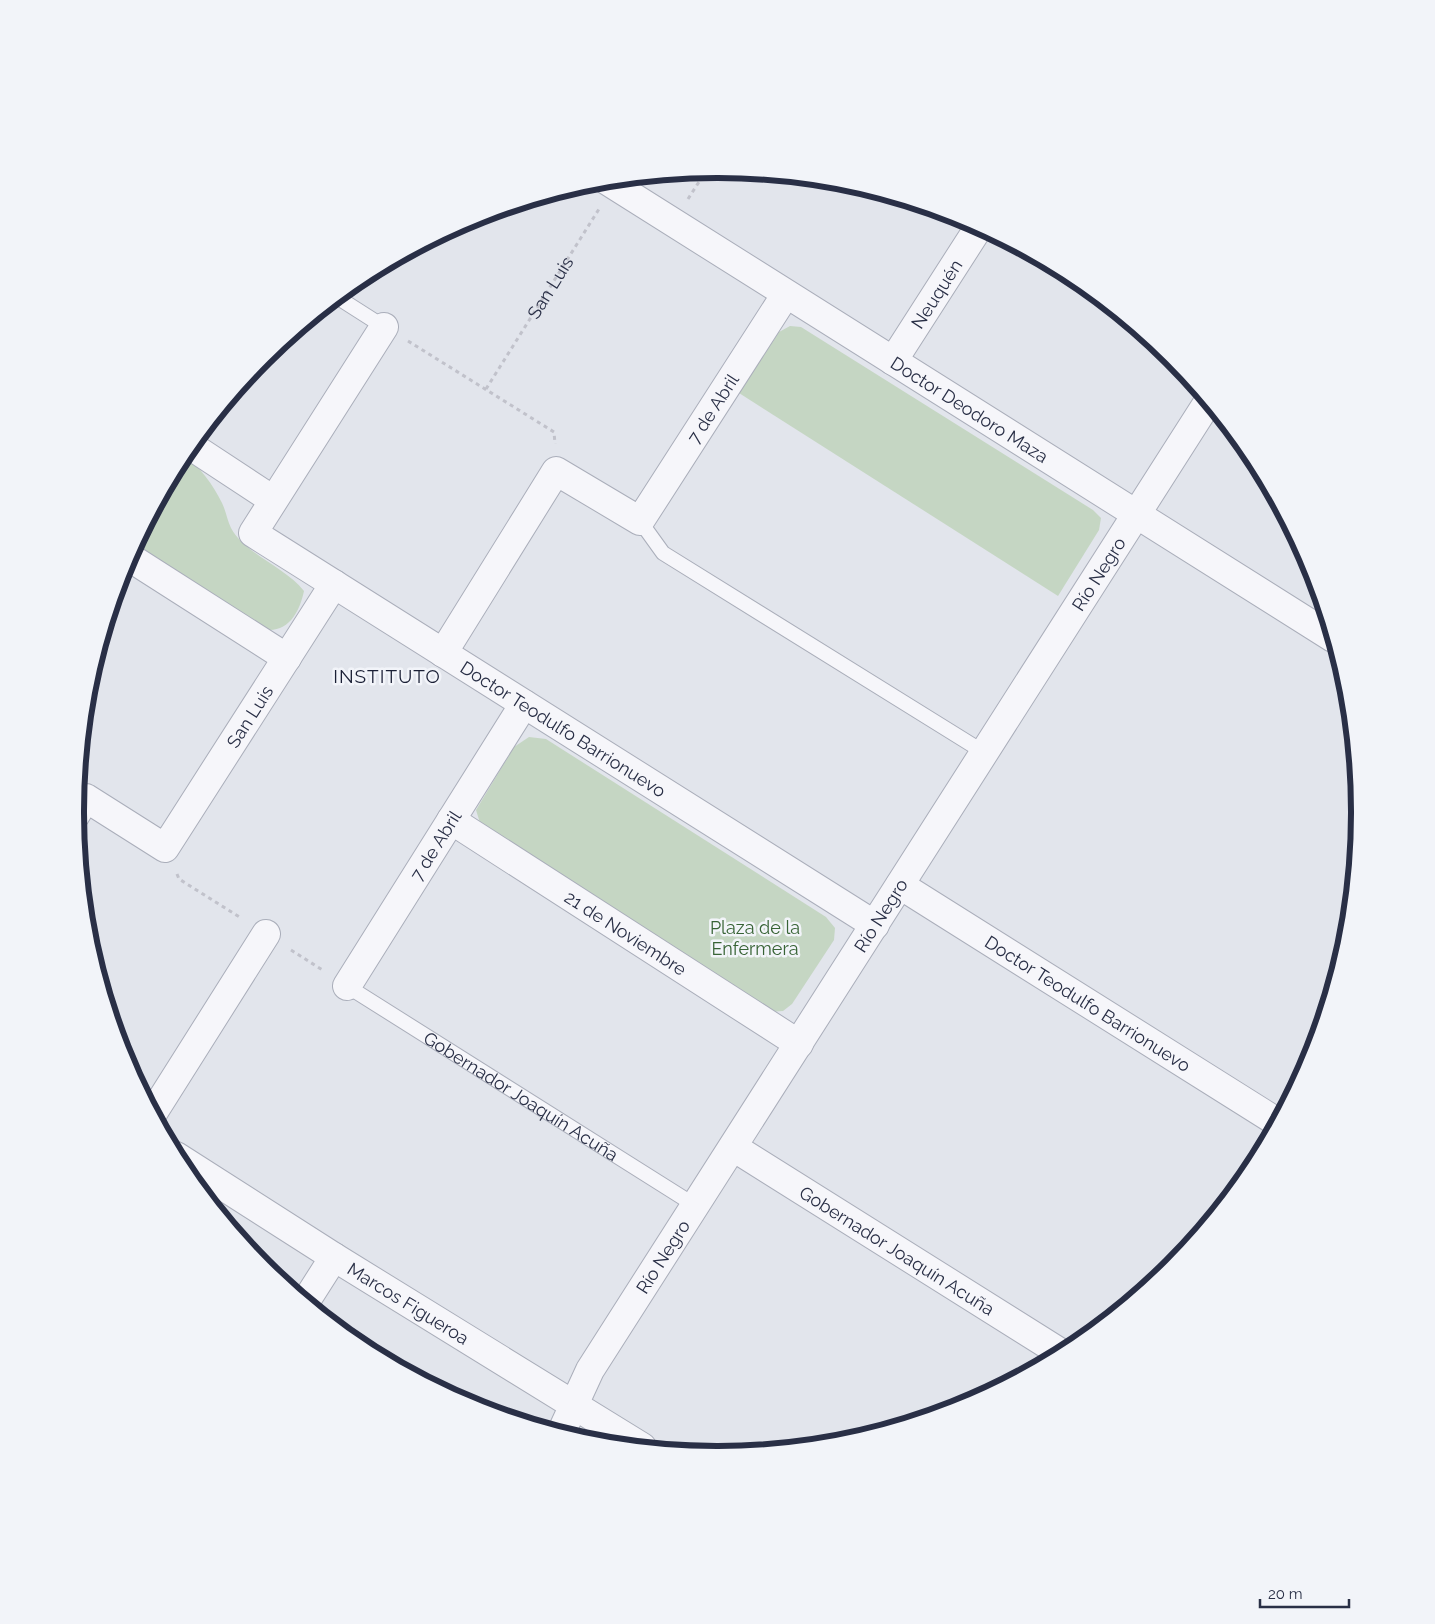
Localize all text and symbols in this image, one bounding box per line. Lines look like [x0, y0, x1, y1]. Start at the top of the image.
street label: San Luis [522, 252, 577, 322]
street label: Neuquén [906, 255, 966, 332]
street label: Doctor Deodoro Maza [887, 352, 1052, 467]
street label: 7 de Abril [682, 370, 743, 447]
street label: Río Negro [1067, 533, 1130, 614]
street label: Doctor Teodulfo Barrionuevo [457, 656, 670, 801]
district label: INSTITUTO [333, 665, 441, 687]
street label: San Luis [222, 681, 277, 751]
street label: 7 de Abril [405, 806, 465, 884]
street label: Río Negro [849, 874, 912, 956]
street label: 21 de Noviembre [561, 886, 691, 980]
park label: Plaza de la Enfermera [710, 917, 800, 959]
street label: Doctor Teodulfo Barrionuevo [981, 931, 1195, 1076]
street label: Gobernador Joaquín Acuña [420, 1027, 622, 1165]
street label: Gobernador Joaquín Acuña [796, 1181, 999, 1319]
street label: Río Negro [631, 1216, 694, 1297]
street label: Marcos Figueroa [344, 1258, 473, 1348]
scale bar [1260, 1576, 1349, 1608]
text: 20 m [1268, 1585, 1303, 1603]

